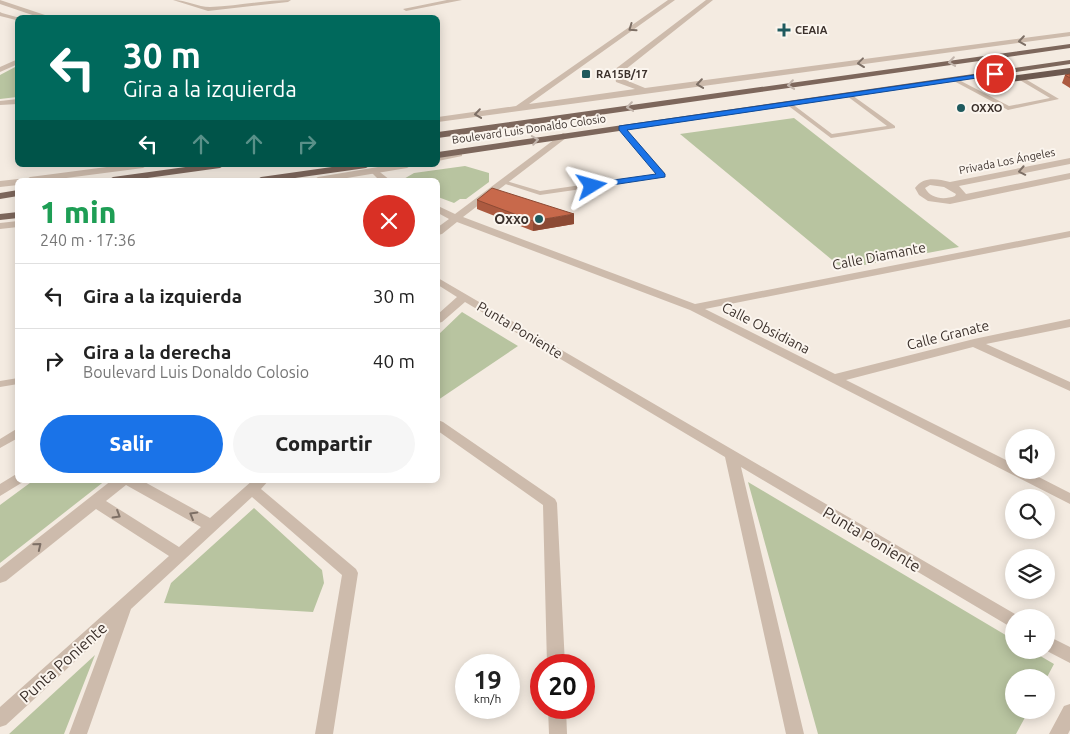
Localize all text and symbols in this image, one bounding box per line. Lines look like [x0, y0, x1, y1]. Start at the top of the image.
one-way arrow [629, 22, 638, 31]
marker: CEAIA [777, 23, 791, 37]
place label: CEAIA [795, 24, 828, 36]
icon: left [40, 35, 105, 100]
text: 30 m [123, 35, 201, 75]
one-way arrow [1017, 35, 1025, 46]
pin [974, 53, 1016, 95]
one-way arrow [856, 57, 865, 67]
one-way arrow [948, 57, 957, 67]
icon: arrive [981, 60, 1009, 88]
marker: RA15B/17 [580, 68, 592, 80]
place label: RA15B/17 [596, 68, 648, 80]
text: Gira a la izquierda [123, 76, 297, 101]
one-way arrow [695, 78, 704, 88]
one-way arrow [787, 79, 795, 90]
one-way arrow [626, 102, 635, 112]
marker: OXXO [955, 102, 967, 114]
place label: OXXO [971, 102, 1003, 114]
one-way arrow [473, 109, 482, 119]
street label: Boulevard Luis Donaldo Colosio [451, 112, 607, 146]
icon: left [134, 130, 162, 158]
icon: ahead [187, 130, 215, 158]
icon: ahead [240, 130, 268, 158]
icon: right [293, 130, 321, 158]
one-way arrow [531, 136, 540, 146]
street label: Privada Los Ángeles [958, 145, 1056, 176]
position arrow [565, 159, 617, 211]
one-way arrow [1018, 165, 1027, 175]
text: 1 min [40, 195, 116, 229]
button: close [363, 195, 415, 247]
place label: Oxxo [494, 211, 529, 227]
marker: Oxxo [533, 213, 545, 225]
text: 240 m · 17:36 [40, 231, 136, 249]
street label: Calle Diamante [831, 239, 927, 273]
icon: left [40, 282, 68, 310]
text: Gira a la izquierda [83, 285, 242, 307]
text: 30 m [373, 285, 415, 307]
street label: Punta Poniente [474, 298, 566, 362]
street label: Calle Obsidiana [719, 299, 813, 357]
street label: Calle Granate [905, 317, 991, 353]
text: Gira a la derecha [83, 341, 231, 363]
icon: right [40, 347, 68, 375]
text: 40 m [373, 350, 415, 372]
text: Boulevard Luis Donaldo Colosio [83, 363, 309, 381]
button: Salir [40, 415, 223, 473]
button: Compartir [233, 415, 415, 473]
map controls [1005, 429, 1055, 719]
button: sound [1005, 429, 1055, 479]
button: search [1005, 489, 1055, 539]
street label: Punta Poniente [820, 503, 924, 575]
one-way arrow [111, 508, 120, 518]
one-way arrow [189, 512, 198, 522]
one-way arrow [32, 544, 41, 552]
button: layers [1005, 549, 1055, 599]
button: + [1005, 609, 1055, 659]
street label: Punta Poniente [16, 618, 110, 706]
speed limit sign: 20 [530, 654, 595, 719]
text: 19 [473, 666, 502, 694]
button: − [1005, 669, 1055, 719]
text: km/h [474, 692, 501, 705]

